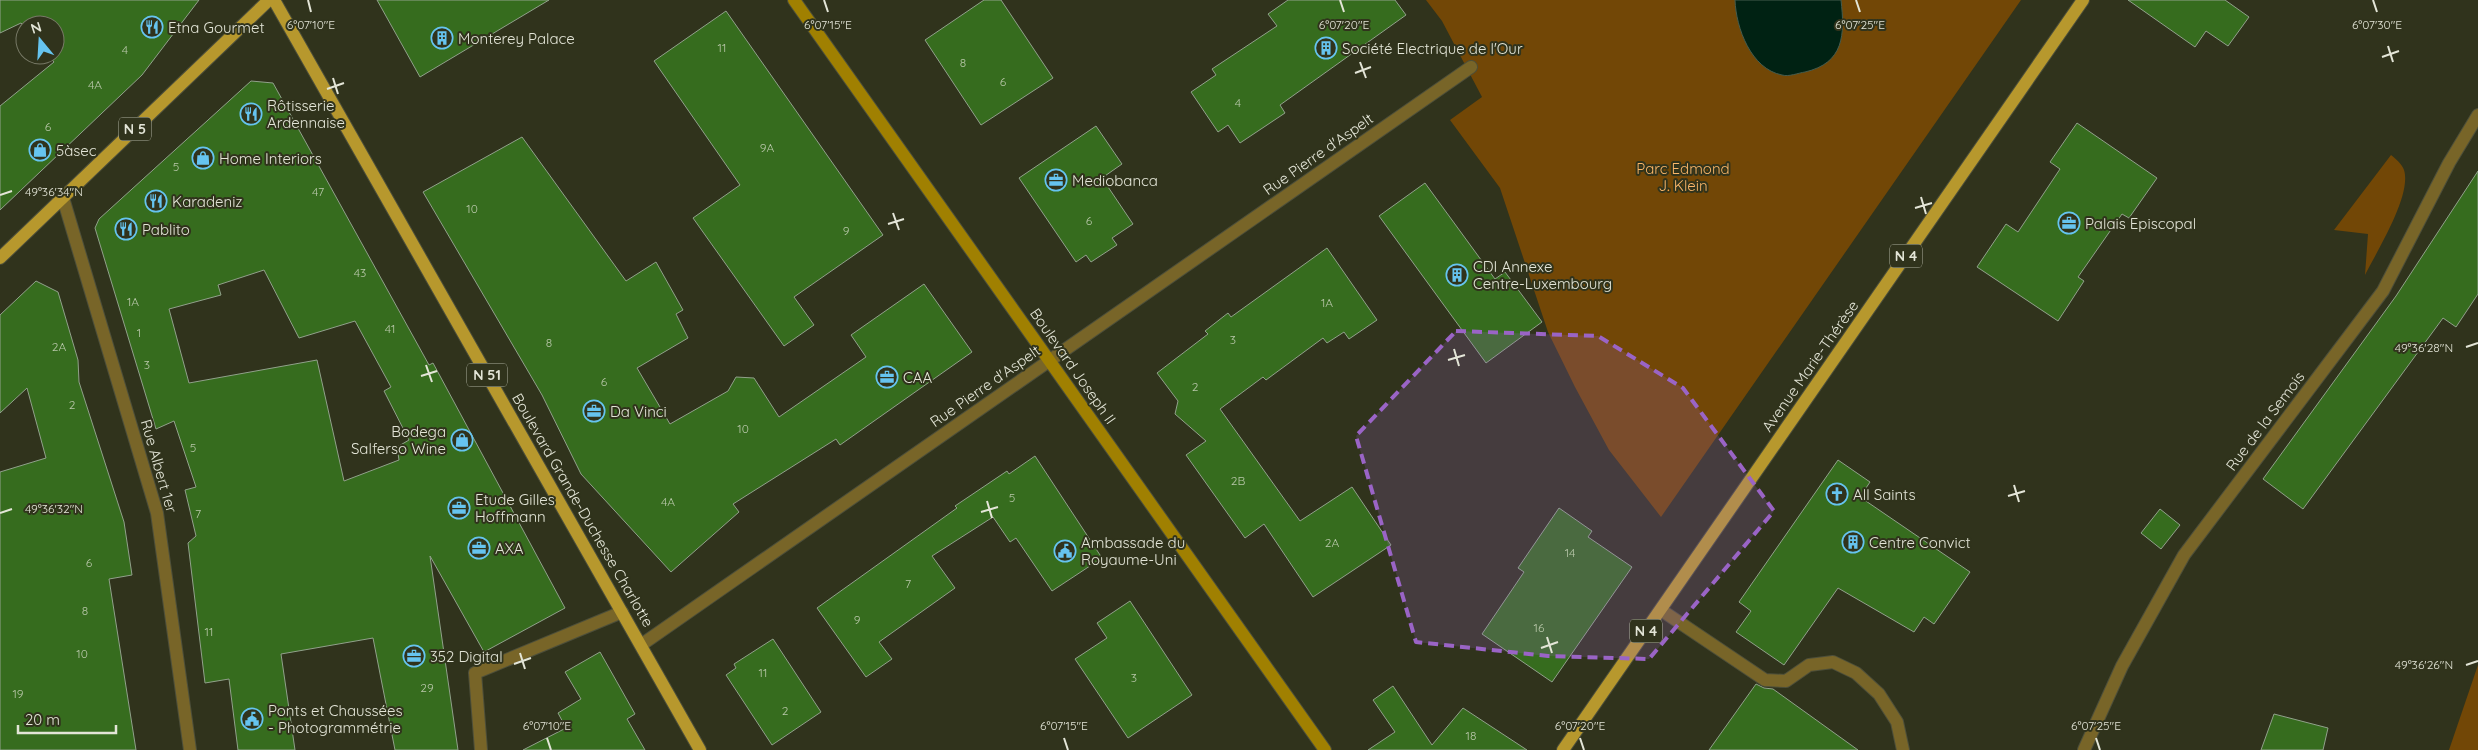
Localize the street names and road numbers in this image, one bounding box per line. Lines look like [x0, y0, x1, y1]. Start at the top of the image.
street label: Rue Pierre d'Aspelt [1259, 109, 1377, 199]
road number: N 5 [119, 118, 151, 140]
road number: N 4 [1890, 245, 1922, 268]
street label: Avenue Marie-Thérèse [1758, 297, 1862, 435]
street label: Boulevard Joseph II [1026, 304, 1120, 428]
street label: Rue Pierre d'Aspelt [926, 341, 1044, 431]
road number: N 51 [467, 364, 507, 386]
street label: Rue de la Semois [2222, 368, 2308, 474]
street label: Boulevard Grande-Duchesse Charlotte [508, 390, 658, 630]
street label: Rue Albert 1er [137, 417, 181, 515]
road number: N 4 [1630, 620, 1662, 642]

